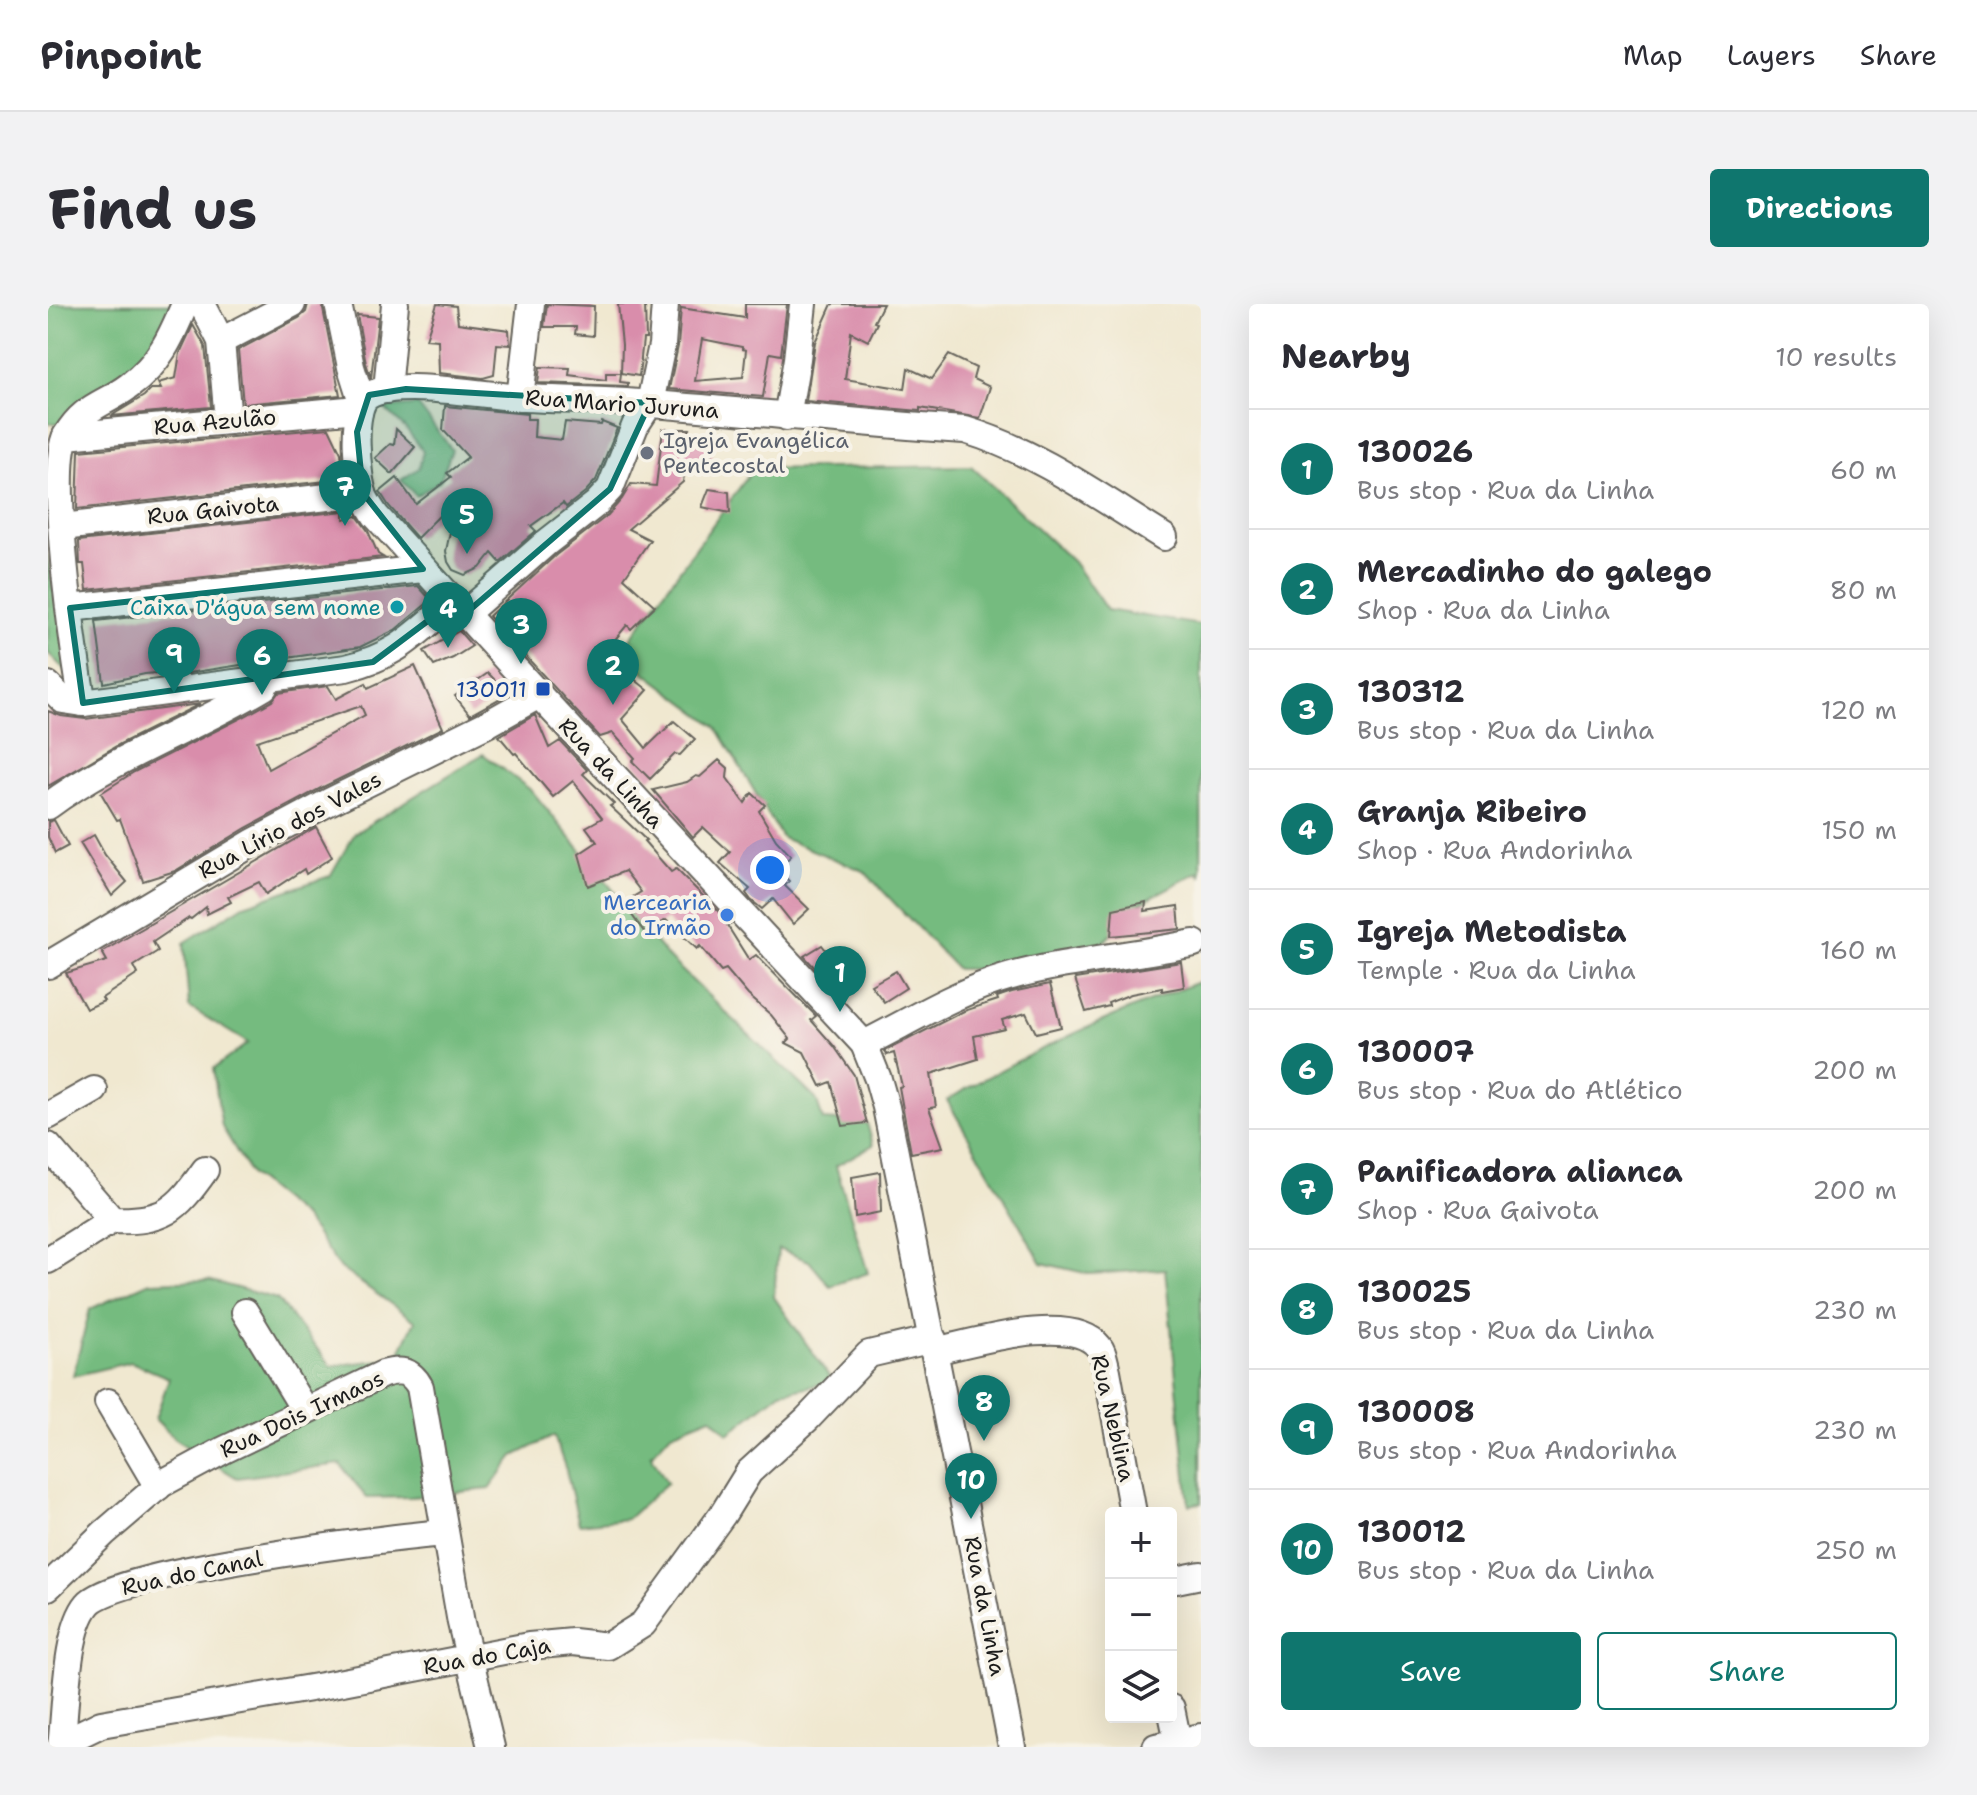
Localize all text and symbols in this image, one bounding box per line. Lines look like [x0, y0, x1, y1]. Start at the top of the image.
text: Pinpoint [40, 30, 202, 81]
text: Map [1623, 36, 1683, 74]
text: Layers [1727, 36, 1816, 74]
text: Share [1860, 36, 1937, 74]
button: Directions [1710, 169, 1929, 247]
text: Find us [48, 171, 257, 246]
text: Nearby [1281, 333, 1411, 379]
text: 10 results [1775, 339, 1897, 374]
street label: Rua Mario Juruna [524, 383, 720, 425]
street label: Rua Azulão [153, 402, 277, 442]
place label: Igreja Evangélica Pentecostal [663, 426, 849, 480]
text: 130026 [1357, 431, 1473, 472]
marker: Igreja Evangélica Pentecostal [638, 444, 656, 462]
text: 1 [1301, 452, 1313, 487]
text: 60 m [1830, 452, 1897, 487]
pin: 7 [319, 460, 371, 526]
text: Bus stop · Rua da Linha [1357, 472, 1654, 507]
pin: 5 [441, 488, 493, 554]
street label: Rua Gaivota [146, 489, 281, 531]
text: Mercadinho do galego [1357, 551, 1712, 592]
text: 2 [1298, 572, 1316, 607]
text: 80 m [1830, 572, 1897, 607]
pin: 4 [422, 582, 474, 648]
text: Shop · Rua da Linha [1357, 592, 1610, 627]
place label: Caixa D'água sem nome [130, 593, 381, 622]
marker: Caixa D'água sem nome [388, 598, 406, 616]
pin: 3 [495, 598, 547, 664]
pin: 9 [148, 627, 200, 693]
pin: 6 [236, 629, 288, 695]
pin: 2 [587, 639, 639, 705]
text: 130312 [1357, 671, 1465, 712]
place label: 130011 [456, 675, 527, 704]
marker: 130011 [534, 680, 552, 698]
text: 3 [1298, 692, 1316, 727]
text: 120 m [1821, 692, 1897, 727]
street label: Rua da Linha [552, 711, 670, 835]
text: Bus stop · Rua da Linha [1357, 712, 1654, 747]
street label: Rua Lírio dos Vales [193, 765, 387, 885]
text: Granja Ribeiro [1357, 791, 1587, 832]
text: 4 [1298, 812, 1316, 847]
text: 150 m [1821, 812, 1897, 847]
text: Shop · Rua Andorinha [1357, 832, 1632, 867]
your location [750, 850, 790, 890]
place label: Mercearia do Irmão [603, 888, 711, 942]
marker: Mercearia do Irmão [718, 906, 736, 924]
text: Igreja Metodista [1357, 911, 1627, 952]
text: 5 [1299, 932, 1315, 967]
text: 160 m [1820, 932, 1897, 967]
pin: 1 [814, 946, 866, 1012]
text: Temple · Rua da Linha [1357, 952, 1636, 987]
text: 130007 [1357, 1031, 1474, 1072]
text: 6 [1298, 1052, 1316, 1087]
text: 200 m [1812, 1052, 1897, 1087]
text: Bus stop · Rua do Atlético [1357, 1072, 1683, 1107]
text: Panificadora alianca [1357, 1151, 1683, 1192]
text: 7 [1298, 1172, 1316, 1207]
text: 200 m [1812, 1172, 1897, 1207]
text: Shop · Rua Gaivota [1357, 1192, 1599, 1227]
text: 130025 [1357, 1271, 1471, 1312]
text: 8 [1298, 1292, 1316, 1327]
text: 230 m [1813, 1292, 1897, 1327]
text: Bus stop · Rua da Linha [1357, 1312, 1654, 1347]
street label: Rua Neblina [1084, 1352, 1142, 1485]
street label: Rua Dois Irmaos [216, 1363, 388, 1465]
pin: 8 [958, 1375, 1010, 1441]
text: 130008 [1357, 1391, 1475, 1432]
text: 9 [1298, 1412, 1316, 1447]
text: 230 m [1813, 1412, 1897, 1447]
text: Bus stop · Rua Andorinha [1357, 1432, 1677, 1467]
pin: 10 [945, 1453, 997, 1519]
map controls [1105, 1507, 1177, 1723]
button: + [1105, 1507, 1177, 1579]
text: 130012 [1357, 1511, 1466, 1552]
text: 10 [1292, 1532, 1322, 1567]
text: 250 m [1814, 1532, 1897, 1567]
street label: Rua da Linha [957, 1534, 1013, 1679]
street label: Rua do Canal [119, 1544, 266, 1602]
text: Bus stop · Rua da Linha [1357, 1552, 1654, 1587]
button: − [1105, 1579, 1177, 1651]
street label: Rua do Caja [421, 1630, 553, 1681]
button: Save [1281, 1632, 1581, 1710]
button: Share [1597, 1632, 1897, 1710]
button: layers [1105, 1651, 1177, 1723]

